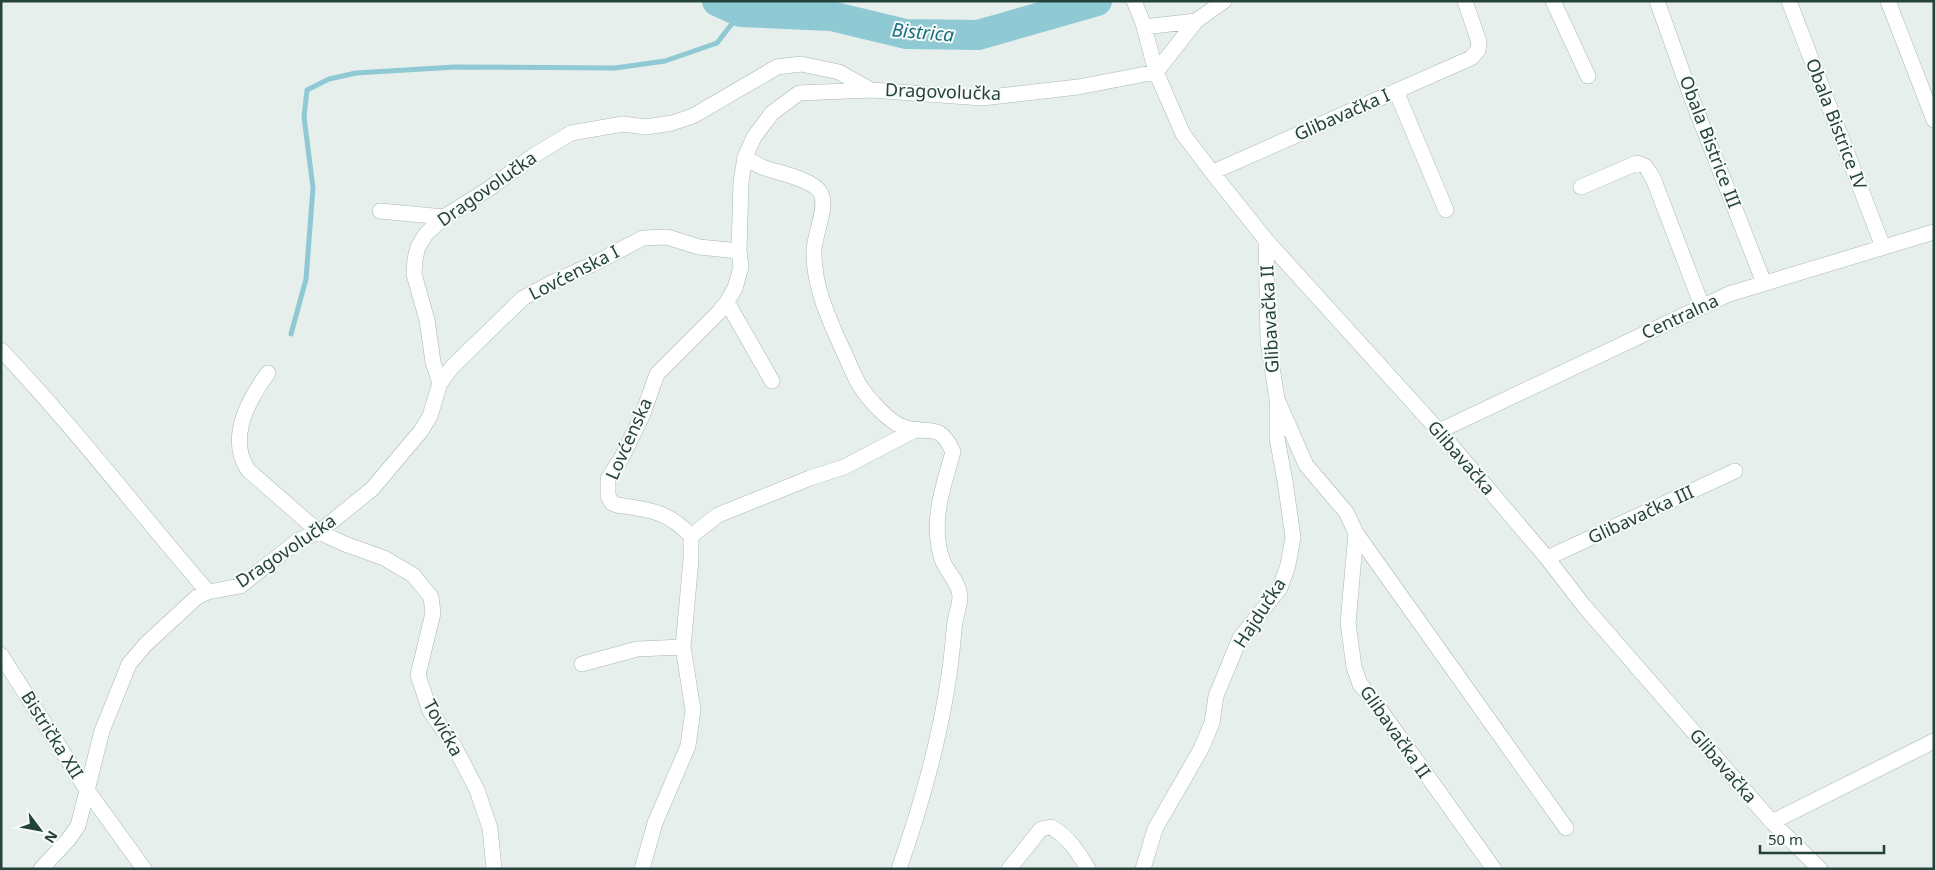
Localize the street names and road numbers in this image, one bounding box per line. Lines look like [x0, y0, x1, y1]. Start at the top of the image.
street label: Obala Bistrice IV [1801, 55, 1873, 193]
street label: Obala Bistrice III [1675, 72, 1747, 211]
street label: Dragovolučka [885, 77, 1001, 105]
street label: Glibavačka I [1290, 82, 1393, 146]
street label: Dragovolučka [432, 145, 541, 231]
street label: Lovćenska I [524, 239, 623, 305]
street label: Glibavačka II [1254, 264, 1284, 374]
street label: Centralna [1637, 288, 1722, 344]
street label: Lovćenska [599, 394, 657, 483]
street label: Glibavačka [1423, 415, 1501, 500]
street label: Glibavačka III [1584, 479, 1697, 549]
street label: Dragovolučka [231, 508, 340, 593]
street label: Hajdučka [1228, 573, 1291, 652]
street label: Glibavačka II [1355, 680, 1437, 783]
street label: Bistrička XII [16, 686, 89, 783]
street label: Tovićka [418, 695, 469, 760]
street label: Glibavačka [1685, 723, 1763, 808]

